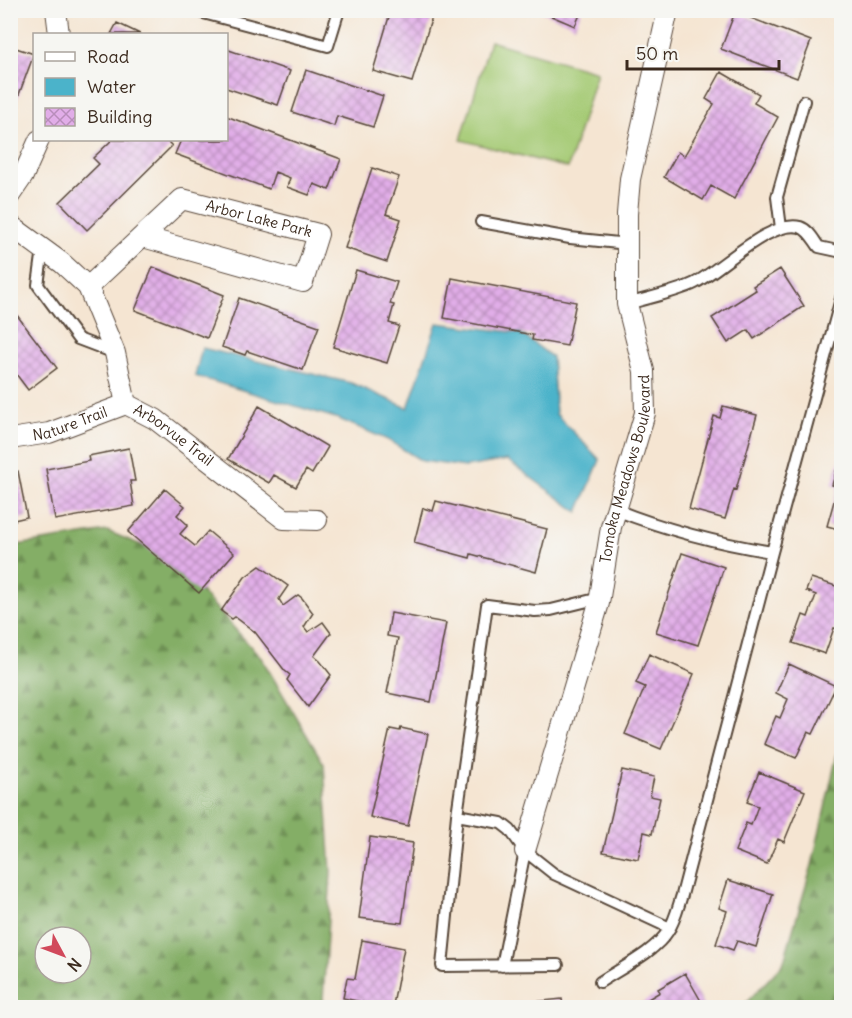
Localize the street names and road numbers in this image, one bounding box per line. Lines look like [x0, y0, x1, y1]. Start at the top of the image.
street label: Arbor Lake Park [204, 195, 314, 241]
street label: Tomoka Meadows Boulevard [595, 374, 654, 565]
street label: Arborvue Trail [130, 400, 217, 470]
street label: Nature Trail [31, 402, 110, 444]

